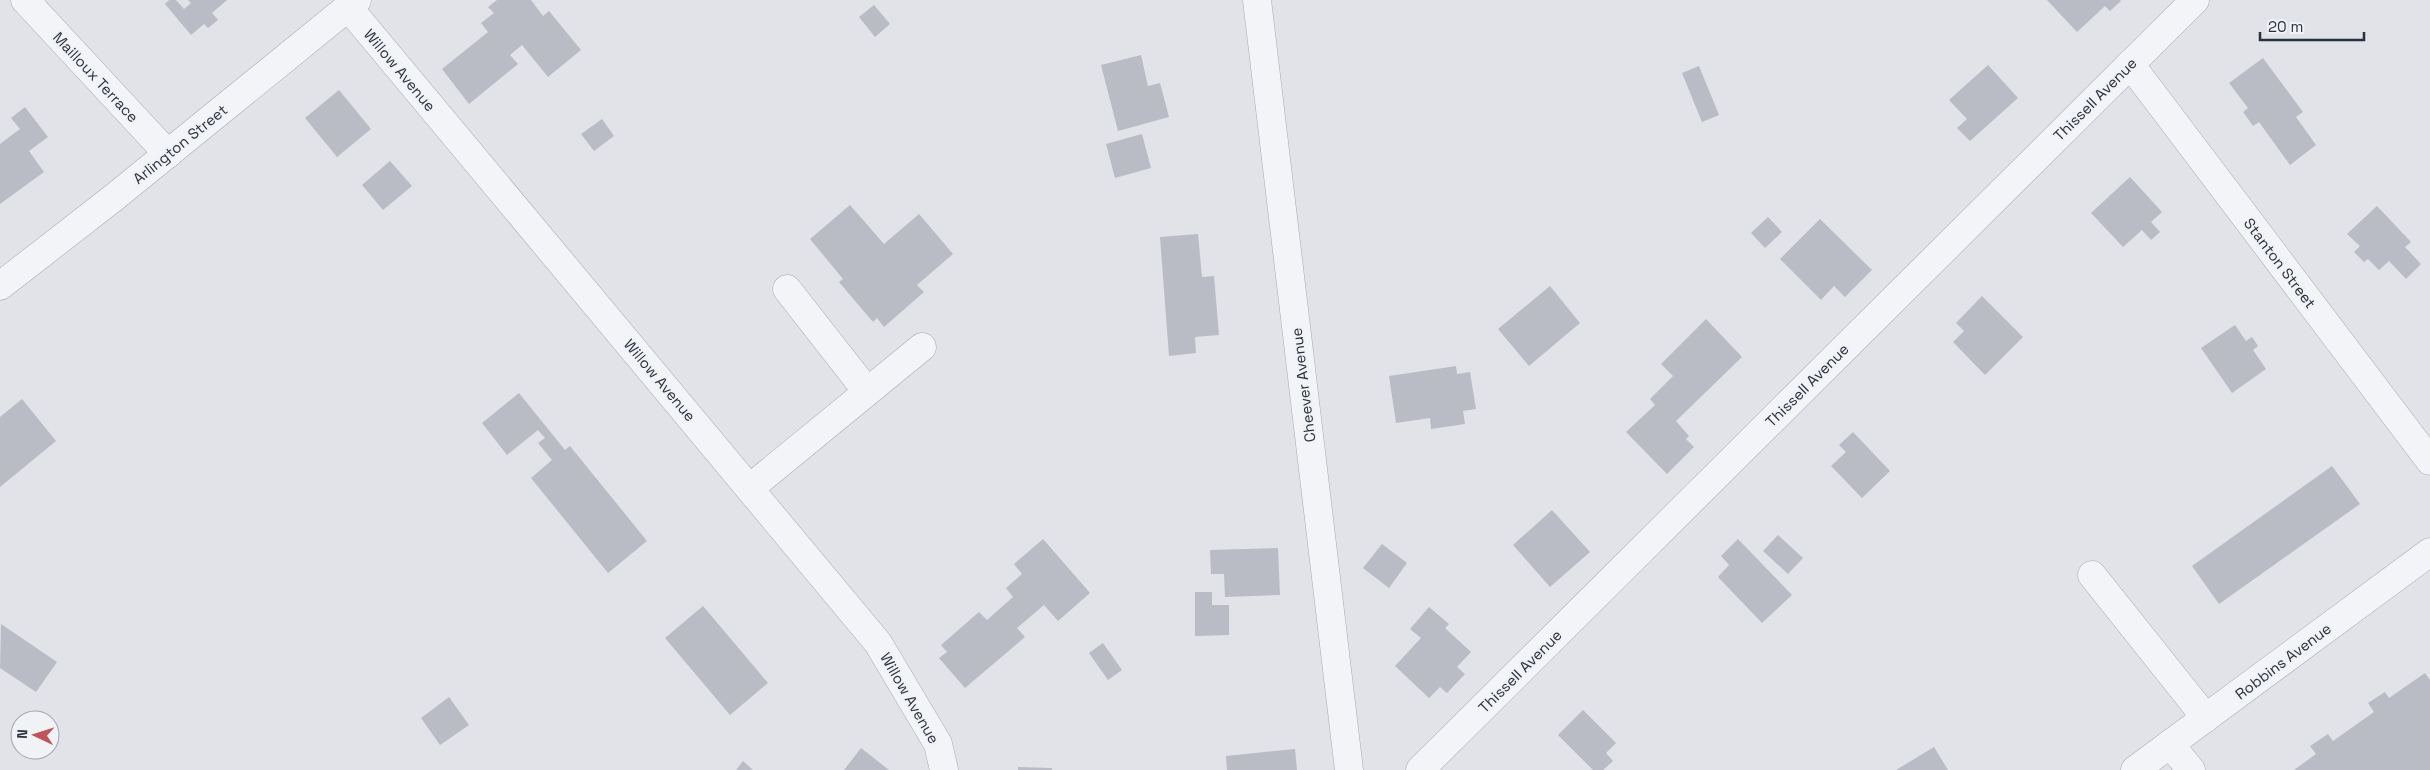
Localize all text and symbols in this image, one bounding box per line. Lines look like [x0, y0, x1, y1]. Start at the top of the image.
scale bar [2260, 10, 2364, 42]
text: 20 m [2268, 17, 2303, 36]
street label: Willow Avenue [360, 25, 440, 115]
street label: Mailloux Terrace [49, 28, 143, 126]
street label: Thissell Avenue [2049, 53, 2141, 145]
street label: Arlington Street [129, 100, 231, 188]
street label: Stanton Street [2240, 214, 2320, 312]
street label: Cheever Avenue [1287, 327, 1319, 443]
street label: Willow Avenue [620, 335, 700, 425]
street label: Thissell Avenue [1761, 339, 1853, 431]
street label: Robbins Avenue [2231, 619, 2335, 703]
street label: Thissell Avenue [1474, 625, 1566, 717]
street label: Willow Avenue [876, 649, 944, 747]
north arrow [10, 710, 60, 760]
text: N [13, 729, 31, 739]

